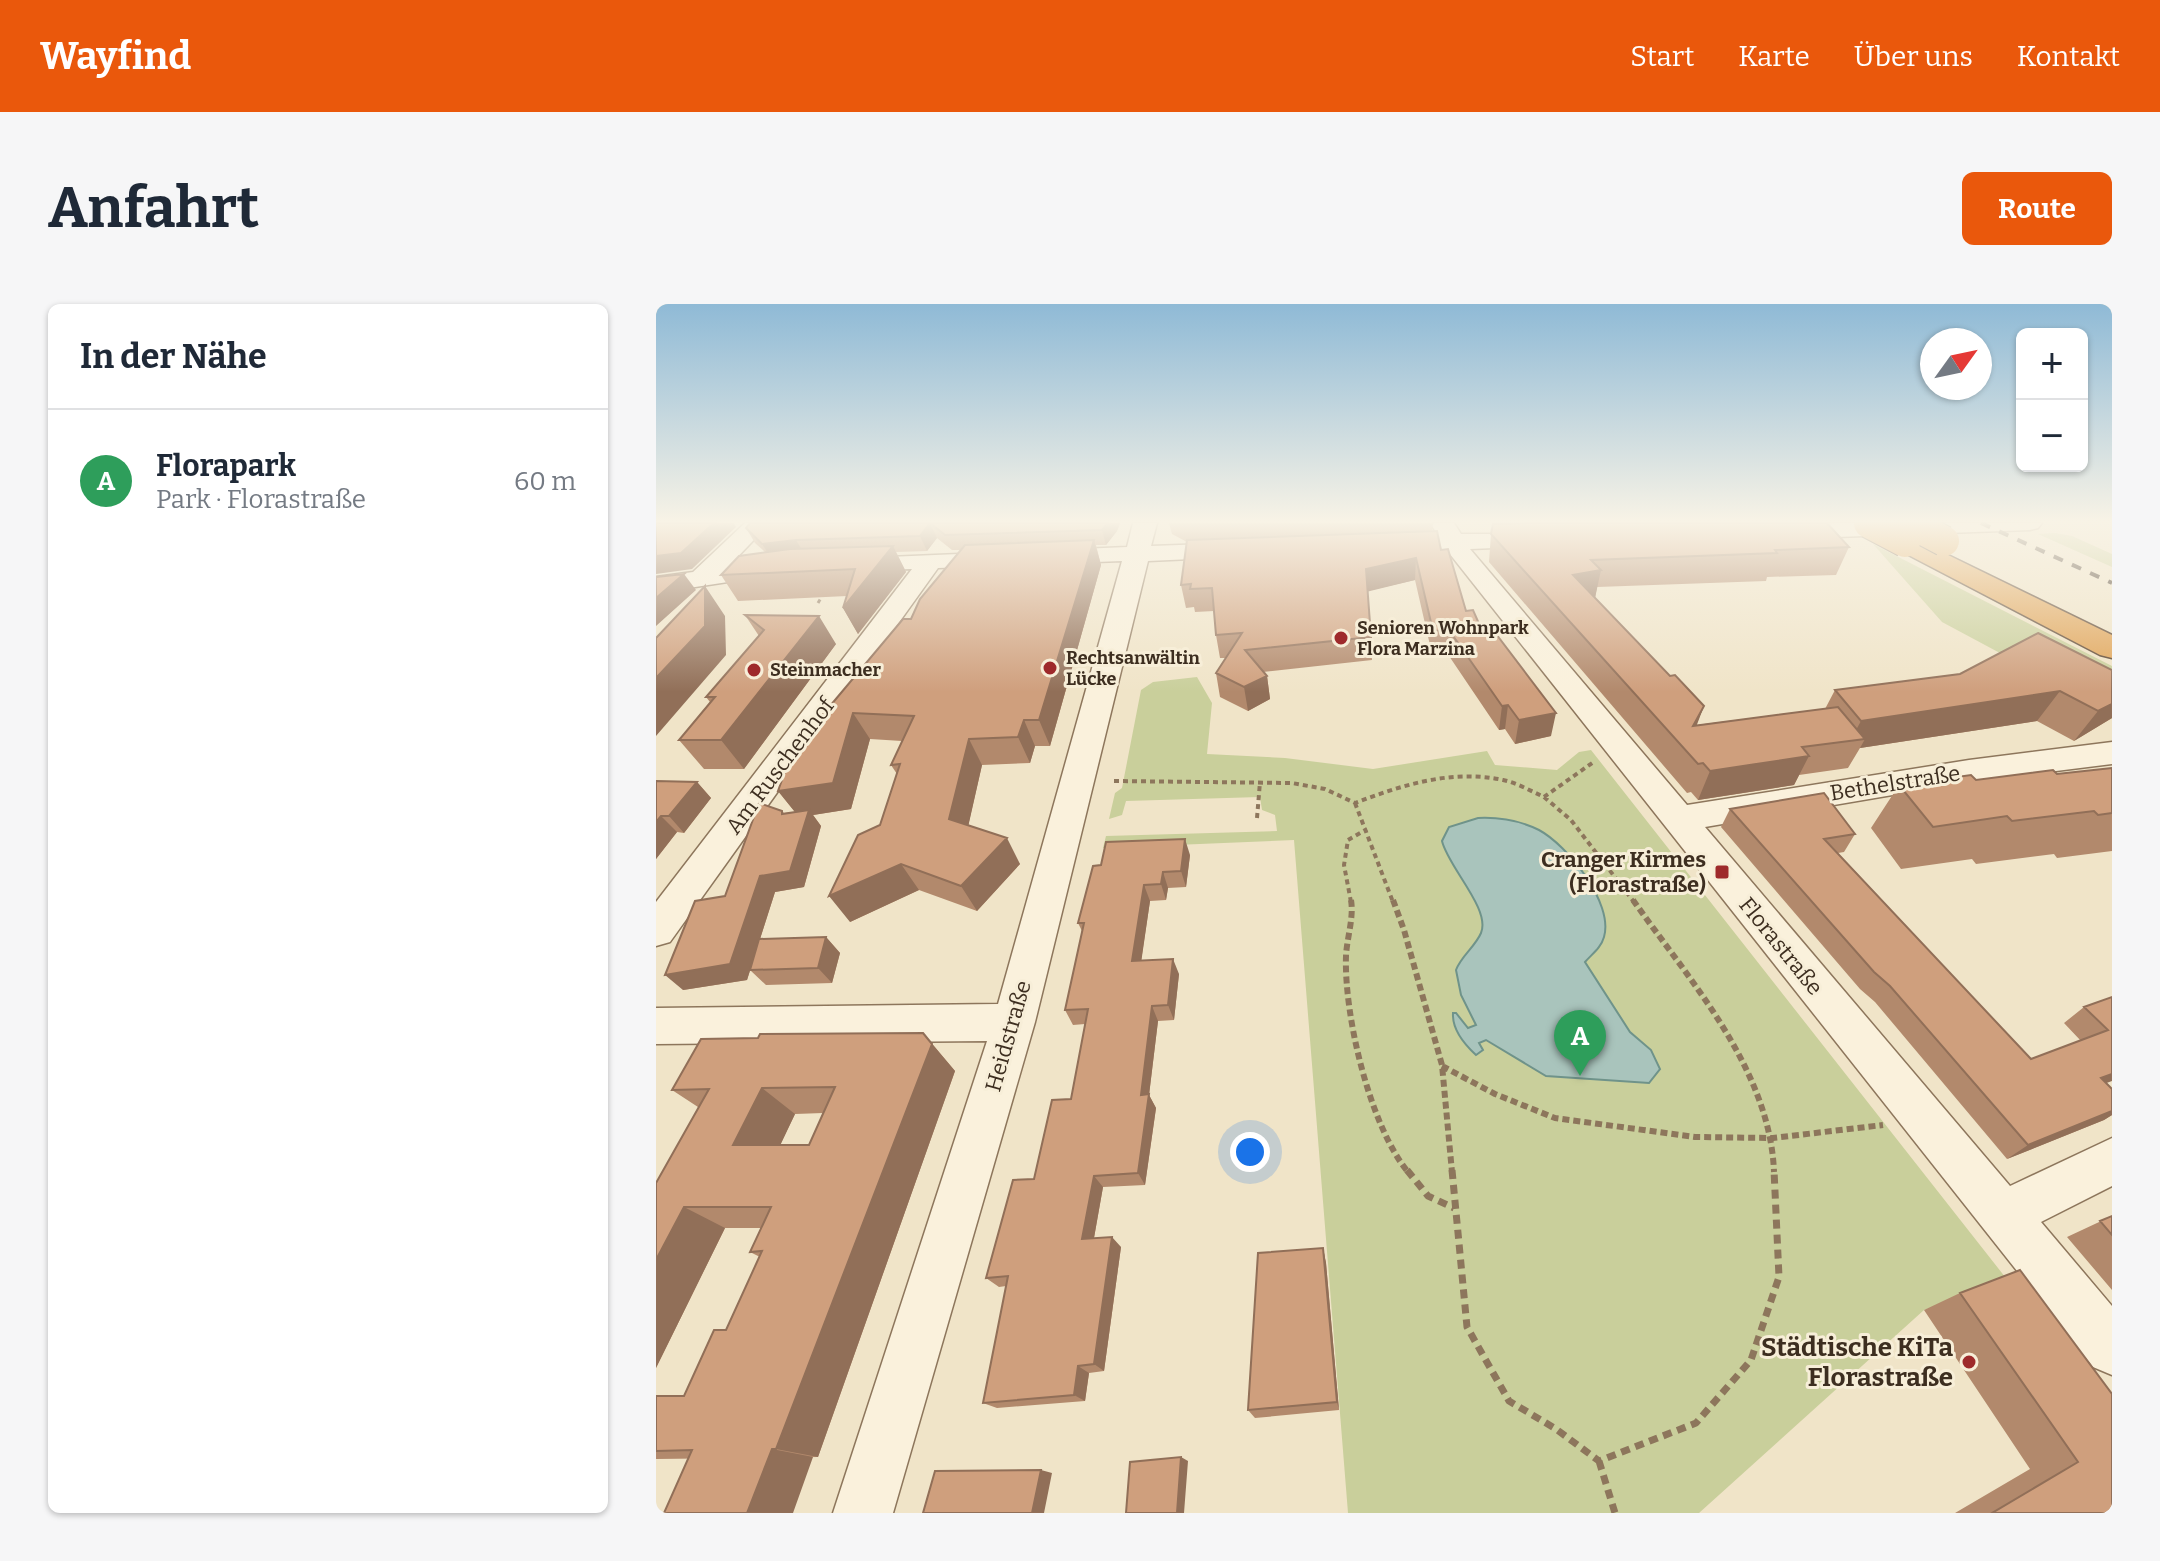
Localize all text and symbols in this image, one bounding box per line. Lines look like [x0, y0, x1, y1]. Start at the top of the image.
text: Wayfind [40, 33, 191, 79]
text: Start [1630, 40, 1694, 73]
text: Karte [1738, 40, 1810, 73]
text: Über uns [1854, 40, 1973, 73]
text: Kontakt [2017, 40, 2120, 73]
button: Route [1962, 172, 2112, 245]
text: Anfahrt [48, 175, 259, 242]
north arrow [1920, 328, 1992, 400]
map controls [2016, 328, 2088, 472]
button: + [2016, 328, 2088, 400]
text: In der Nähe [80, 336, 267, 377]
button: − [2016, 400, 2088, 472]
text: Florapark [156, 448, 296, 484]
text: A [97, 466, 115, 497]
text: 60 m [514, 466, 576, 497]
text: Park · Florastraße [156, 484, 366, 515]
place label: Senioren Wohnpark Flora Marzina [1357, 617, 1529, 660]
marker: Senioren Wohnpark Flora Marzina [1332, 629, 1350, 647]
place label: Rechtsanwältin Lücke [1066, 647, 1200, 690]
place label: Steinmacher [770, 659, 881, 681]
marker: Rechtsanwältin Lücke [1041, 659, 1059, 677]
marker: Steinmacher [745, 661, 763, 679]
street label: Am Ruschenhof [720, 692, 841, 839]
street label: Bethelstraße [1828, 759, 1962, 807]
place label: Cranger Kirmes (Florastraße) [1541, 846, 1706, 898]
marker: Cranger Kirmes (Florastraße) [1713, 863, 1731, 881]
street label: Florastraße [1733, 892, 1829, 1000]
street label: Heidstraße [979, 977, 1037, 1095]
pin: A [1554, 1010, 1606, 1076]
your location [1230, 1132, 1270, 1172]
place label: Städtische KiTa Florastraße [1761, 1332, 1953, 1393]
marker: Städtische KiTa Florastraße [1960, 1353, 1978, 1371]

